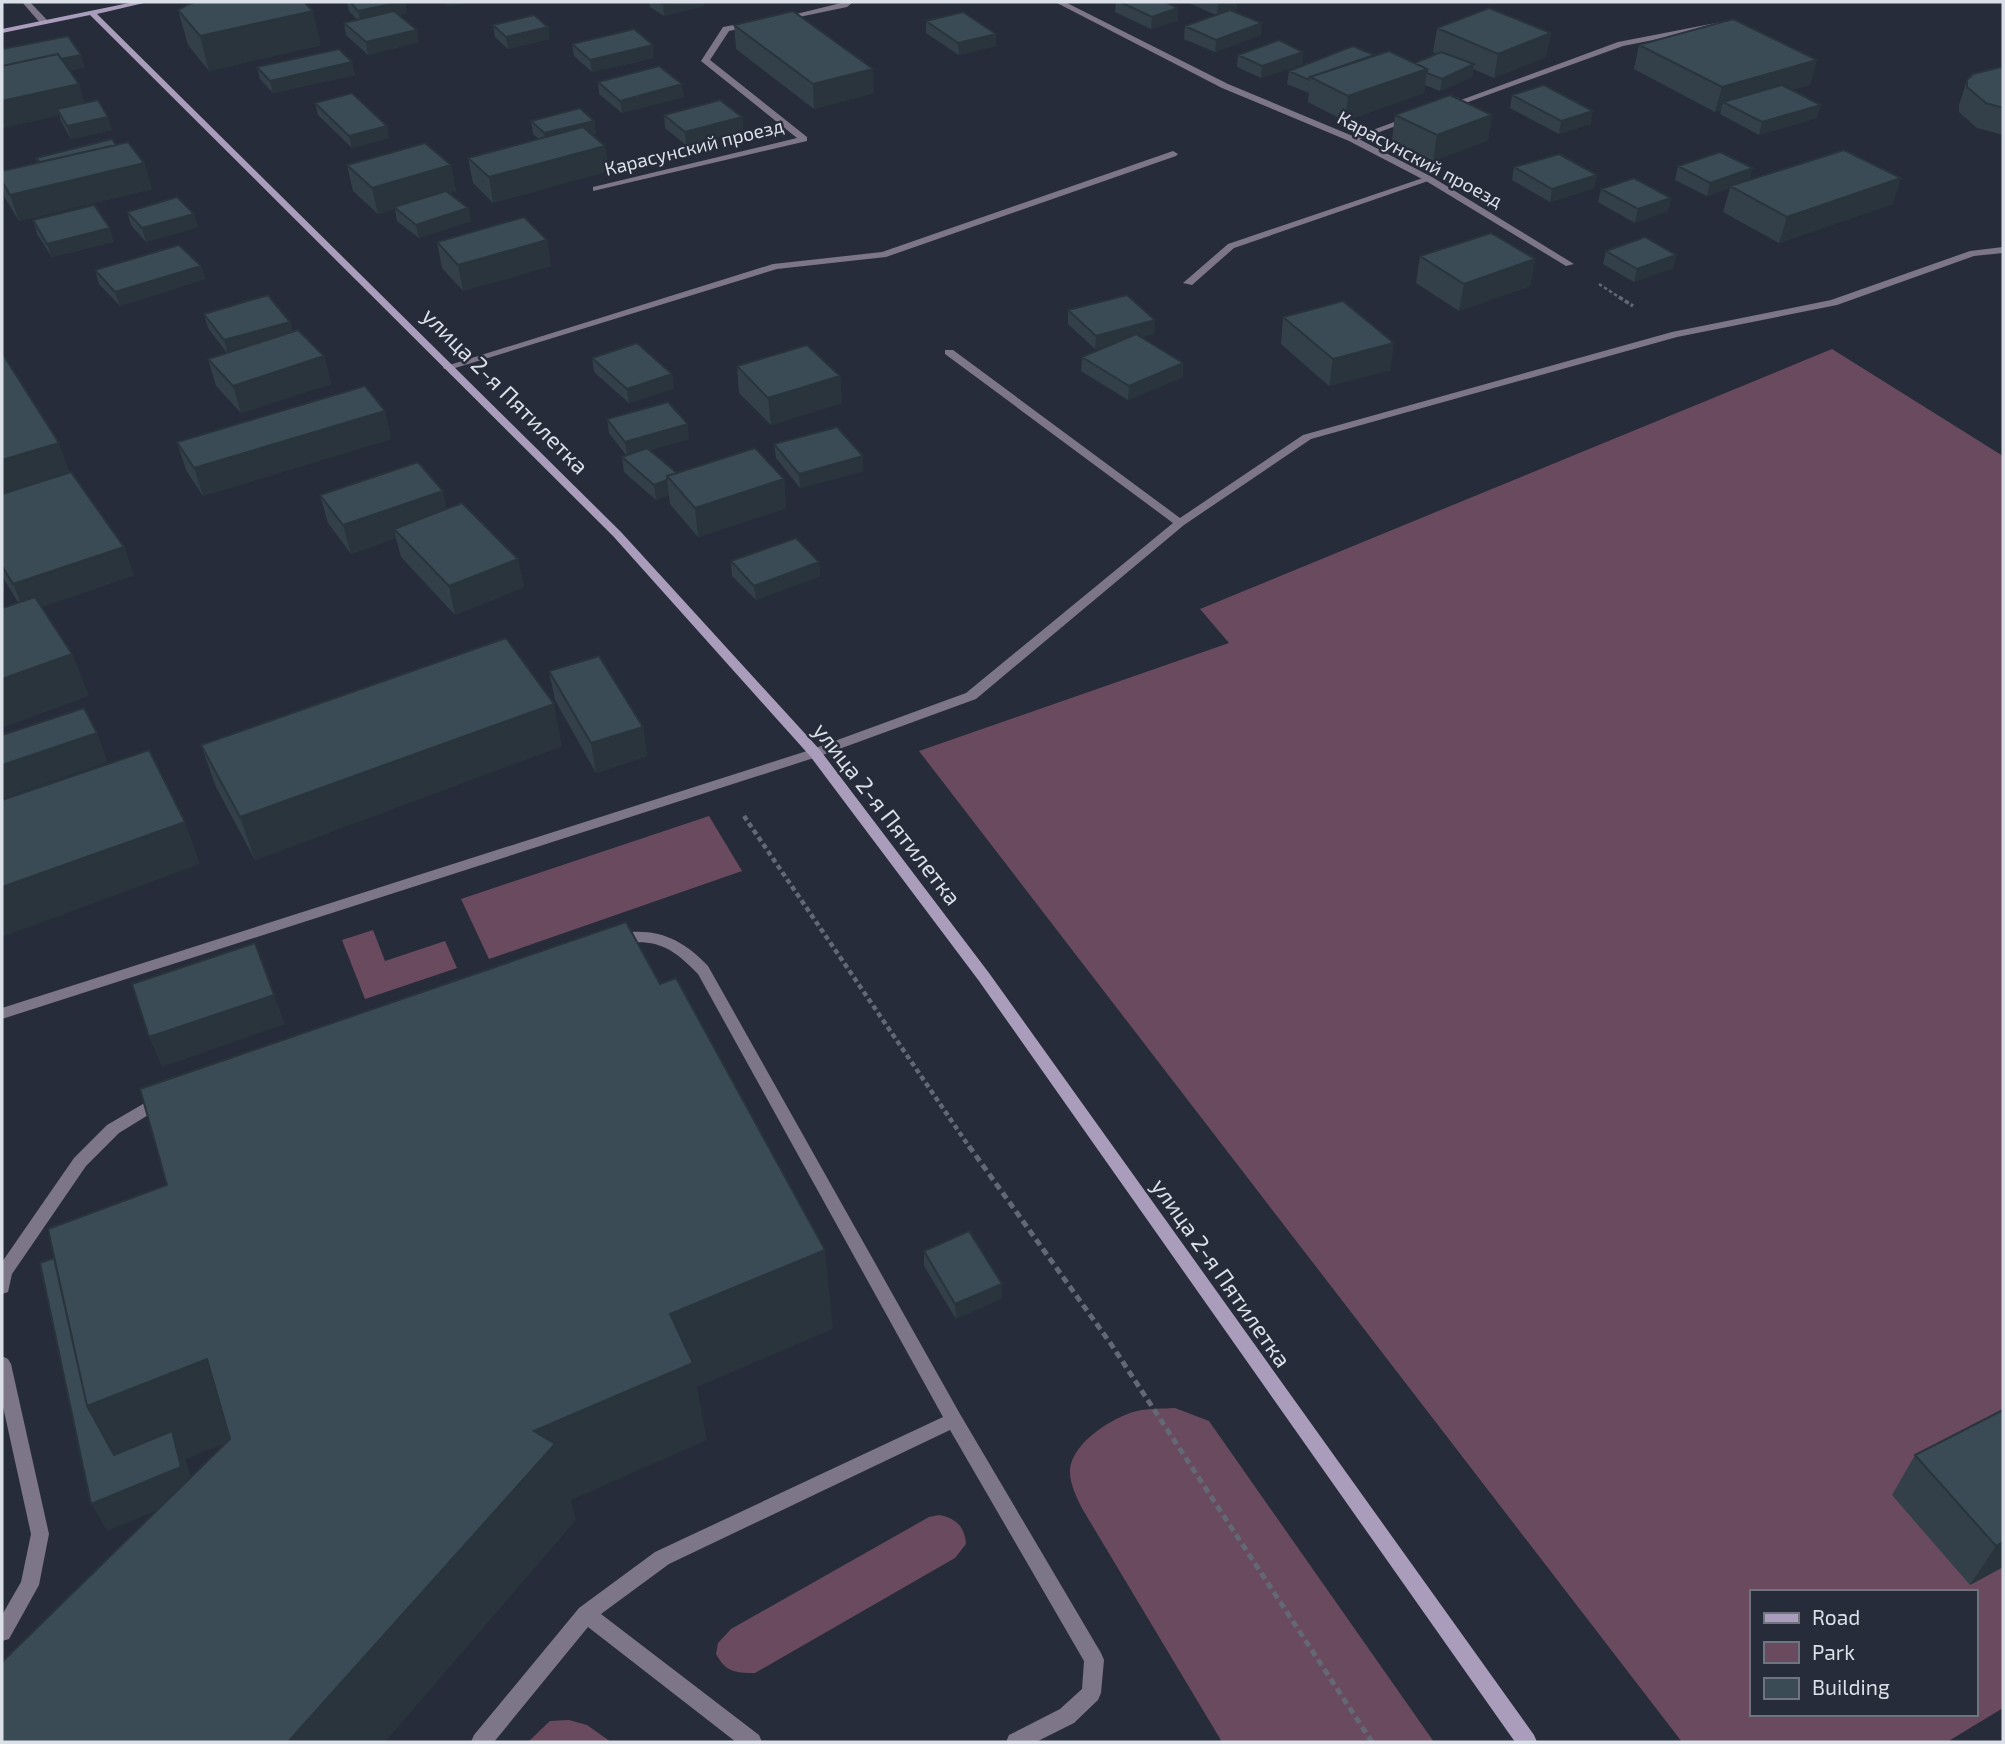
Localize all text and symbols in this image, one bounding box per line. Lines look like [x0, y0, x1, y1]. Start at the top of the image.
street label: Карасунский проезд [1333, 105, 1507, 213]
street label: Карасунский проезд [602, 113, 786, 181]
street label: улица 2-я Пятилетка [416, 301, 595, 480]
street label: улица 2-я Пятилетка [807, 716, 968, 911]
street label: улица 2-я Пятилетка [1145, 1173, 1298, 1373]
legend [1750, 1590, 1977, 1716]
text: Road [1812, 1604, 1860, 1629]
text: Park [1812, 1639, 1855, 1664]
text: Building [1812, 1674, 1890, 1699]

